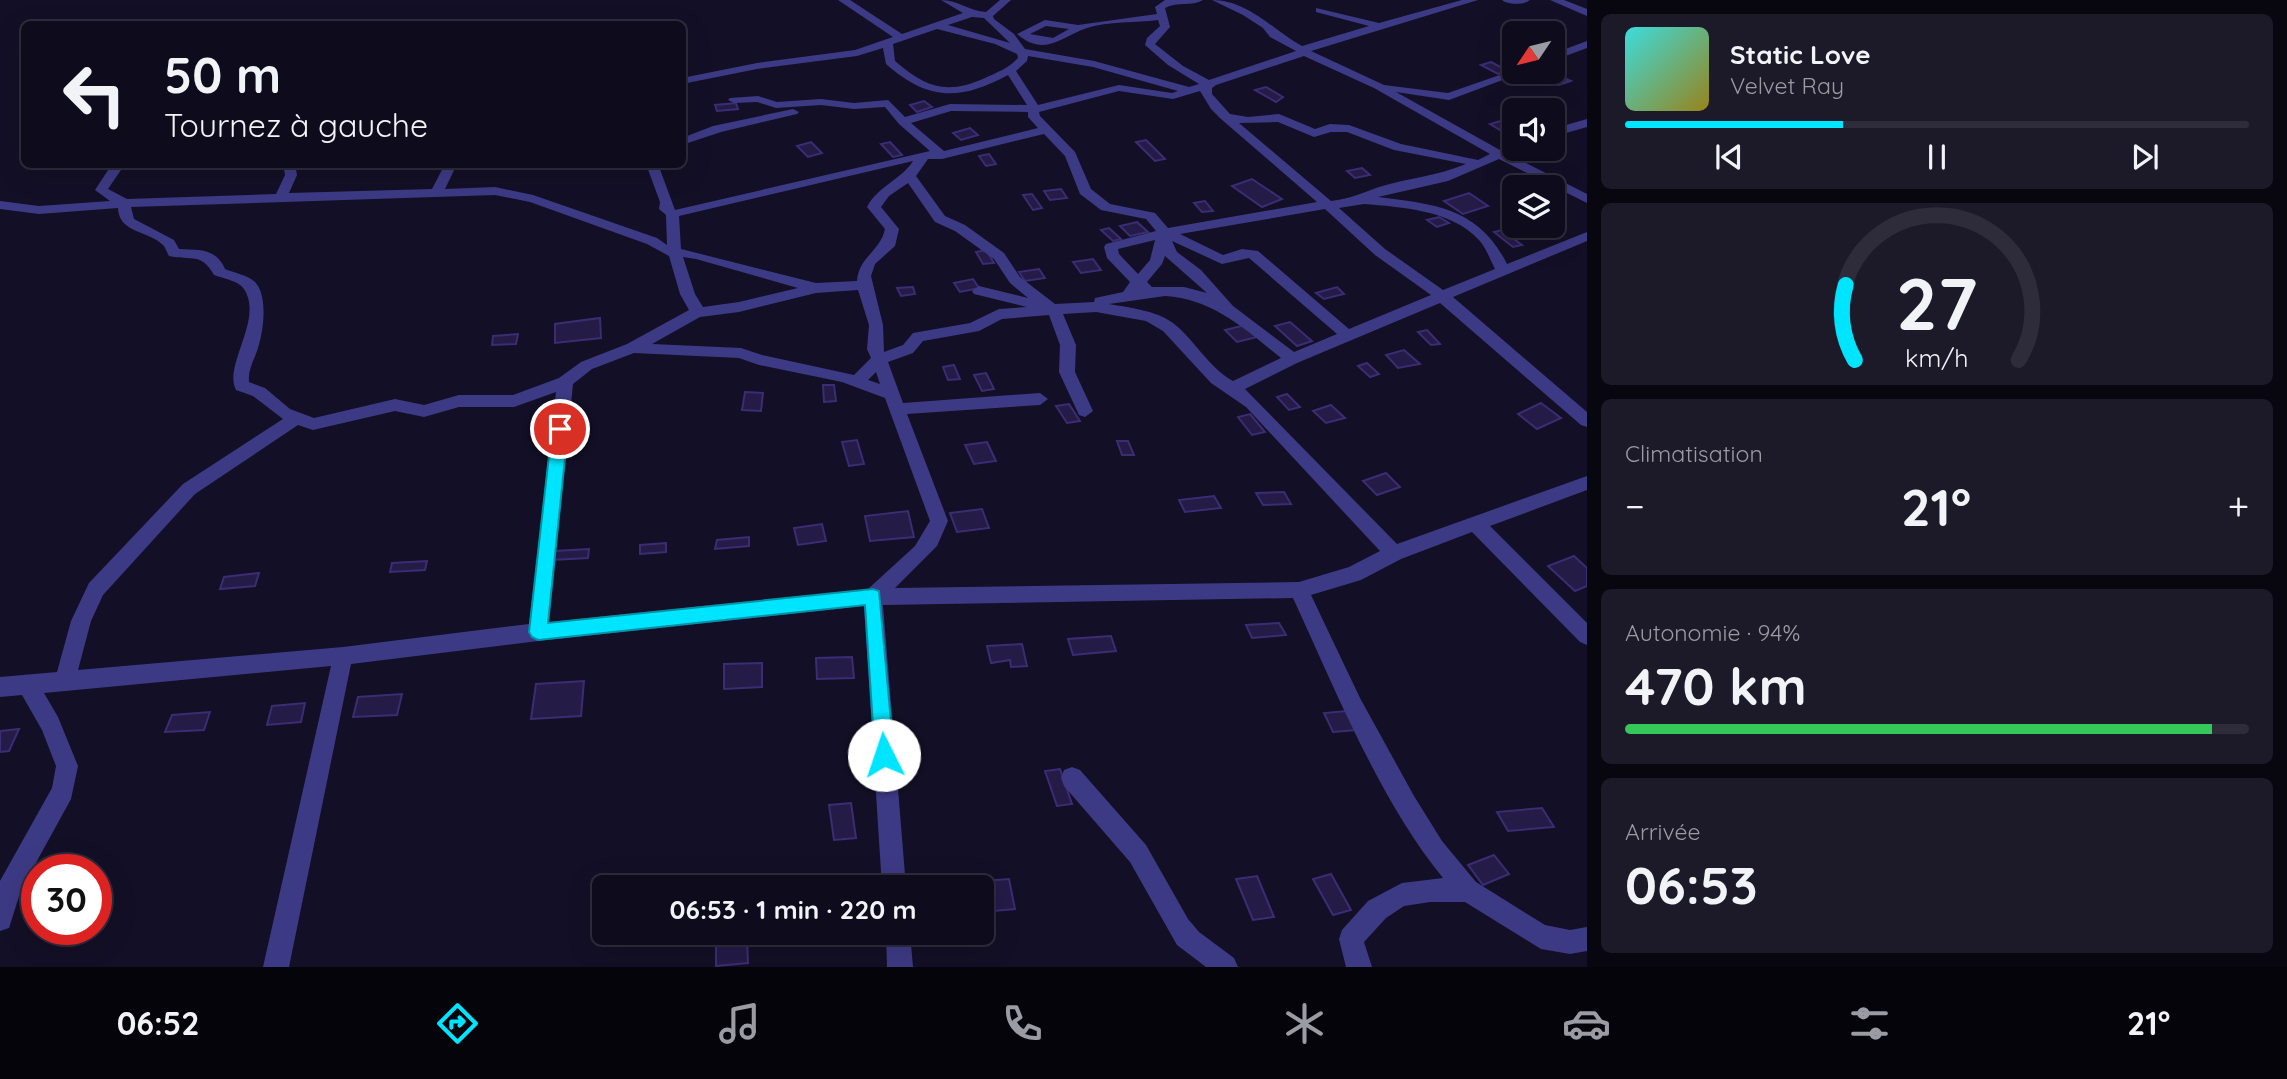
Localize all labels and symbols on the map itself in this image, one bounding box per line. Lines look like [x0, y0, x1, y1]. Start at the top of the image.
north arrow [1502, 21, 1564, 84]
pin [530, 399, 590, 459]
position arrow [847, 718, 921, 792]
speed limit sign: 30 [21, 854, 112, 945]

